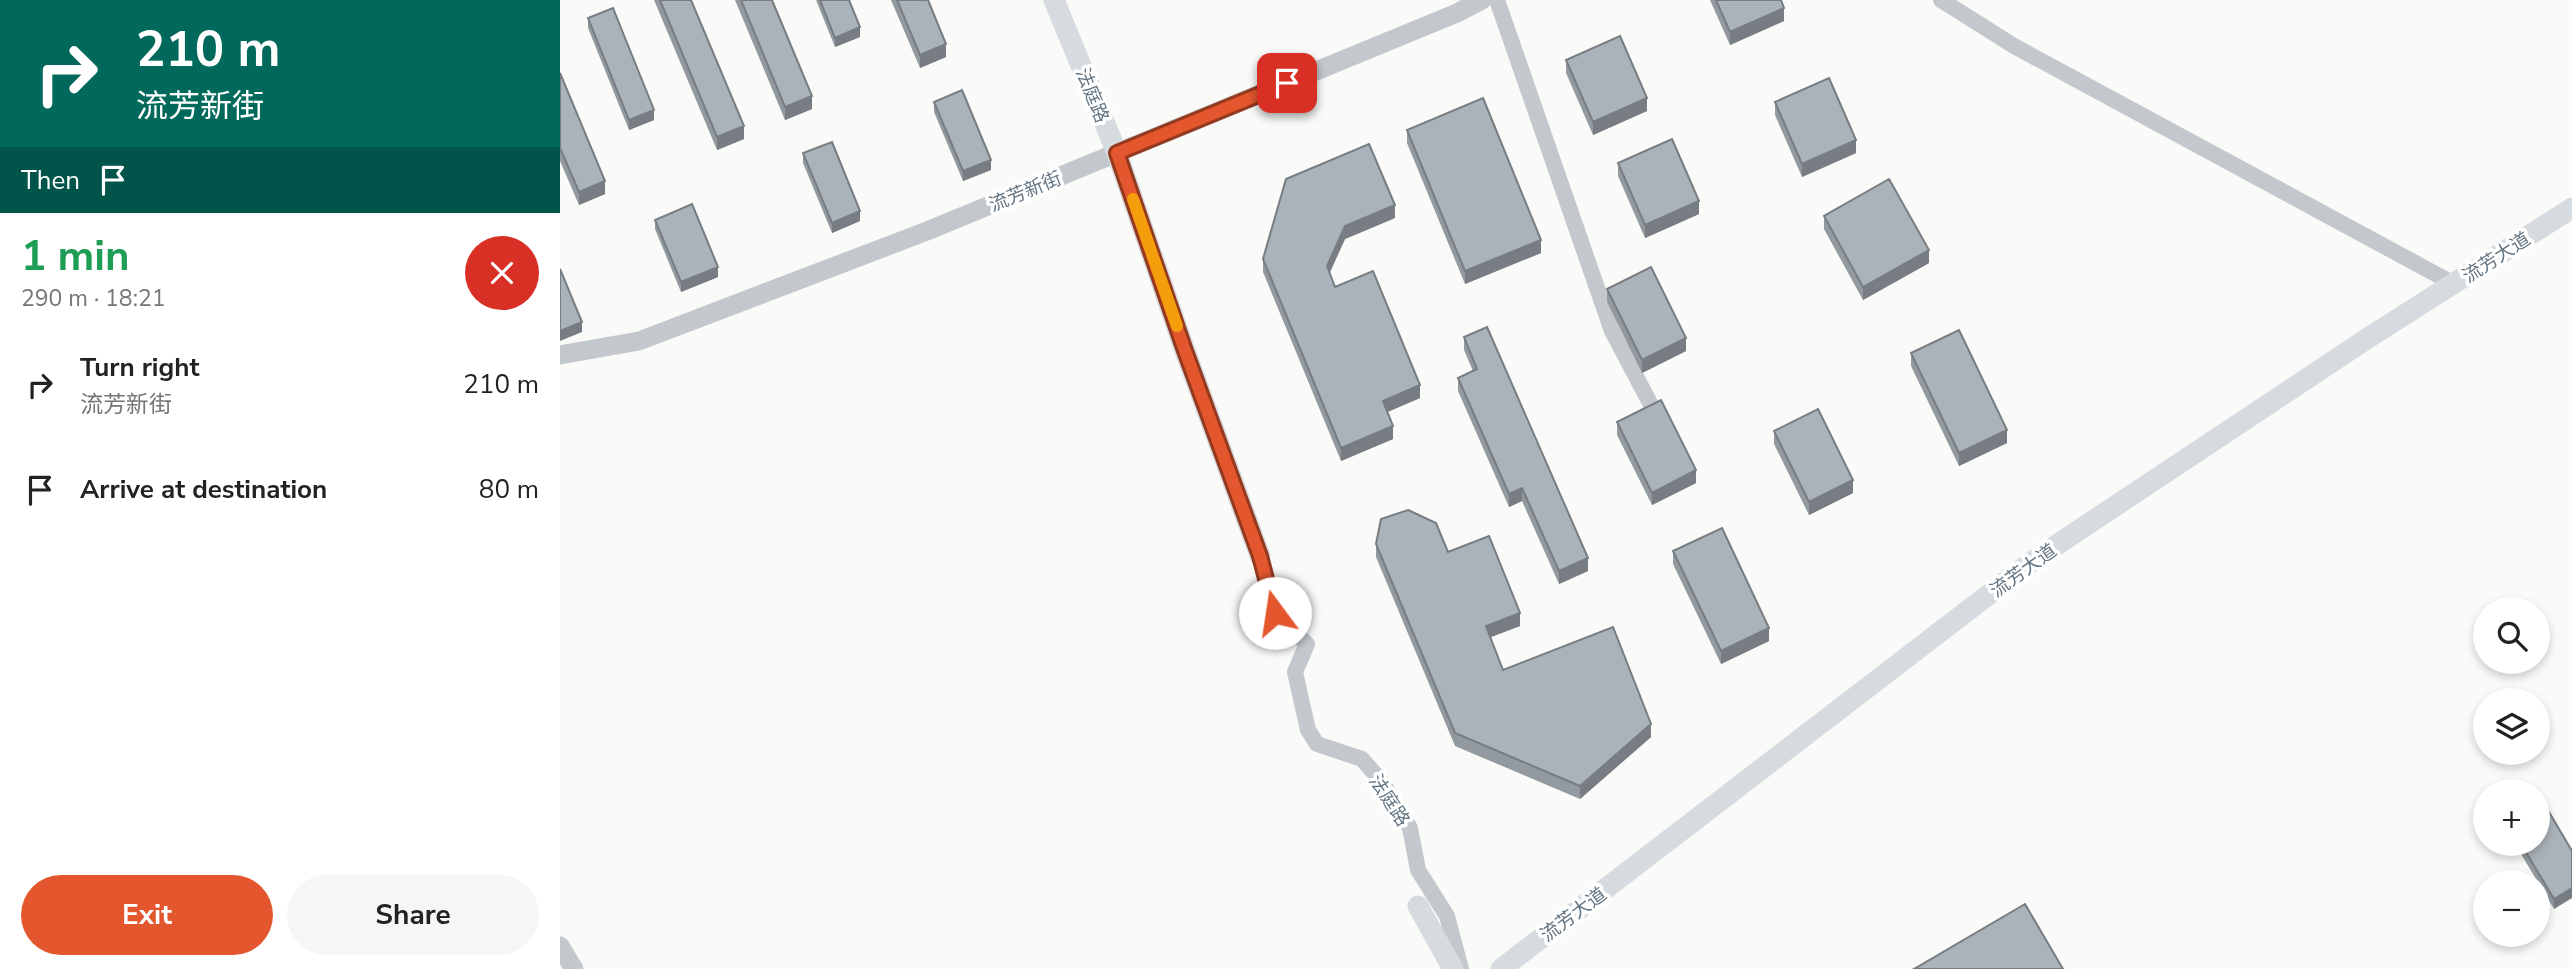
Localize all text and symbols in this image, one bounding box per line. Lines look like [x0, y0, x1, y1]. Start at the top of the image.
text: 210 m [136, 16, 280, 83]
icon: right [21, 28, 112, 119]
pin [1257, 53, 1317, 113]
street label: 法庭路 [1069, 64, 1115, 127]
icon: arrive [1268, 64, 1306, 102]
text: 流芳新街 [136, 85, 264, 128]
icon: arrive [94, 161, 132, 199]
text: Then [21, 163, 80, 198]
street label: 流芳新街 [985, 166, 1065, 218]
street label: 流芳大道 [2458, 226, 2536, 289]
text: 1 min [21, 228, 130, 285]
button: close [465, 236, 539, 310]
text: 290 m · 18:21 [21, 283, 166, 314]
text: Turn right [80, 350, 199, 385]
icon: right [21, 366, 59, 404]
text: 210 m [463, 367, 539, 402]
text: 流芳新街 [80, 389, 172, 420]
icon: arrive [21, 471, 59, 509]
text: Arrive at destination [80, 472, 327, 507]
text: 80 m [479, 472, 539, 507]
street label: 流芳大道 [1985, 538, 2062, 604]
position arrow [1238, 576, 1312, 650]
map controls [2473, 597, 2550, 947]
button: search [2473, 597, 2550, 674]
button: layers [2473, 688, 2550, 765]
street label: 法庭路 [1363, 770, 1416, 832]
button: + [2473, 779, 2550, 856]
button: − [2473, 870, 2550, 947]
button: Exit [21, 875, 273, 955]
button: Share [287, 875, 539, 955]
street label: 流芳大道 [1535, 882, 1612, 948]

